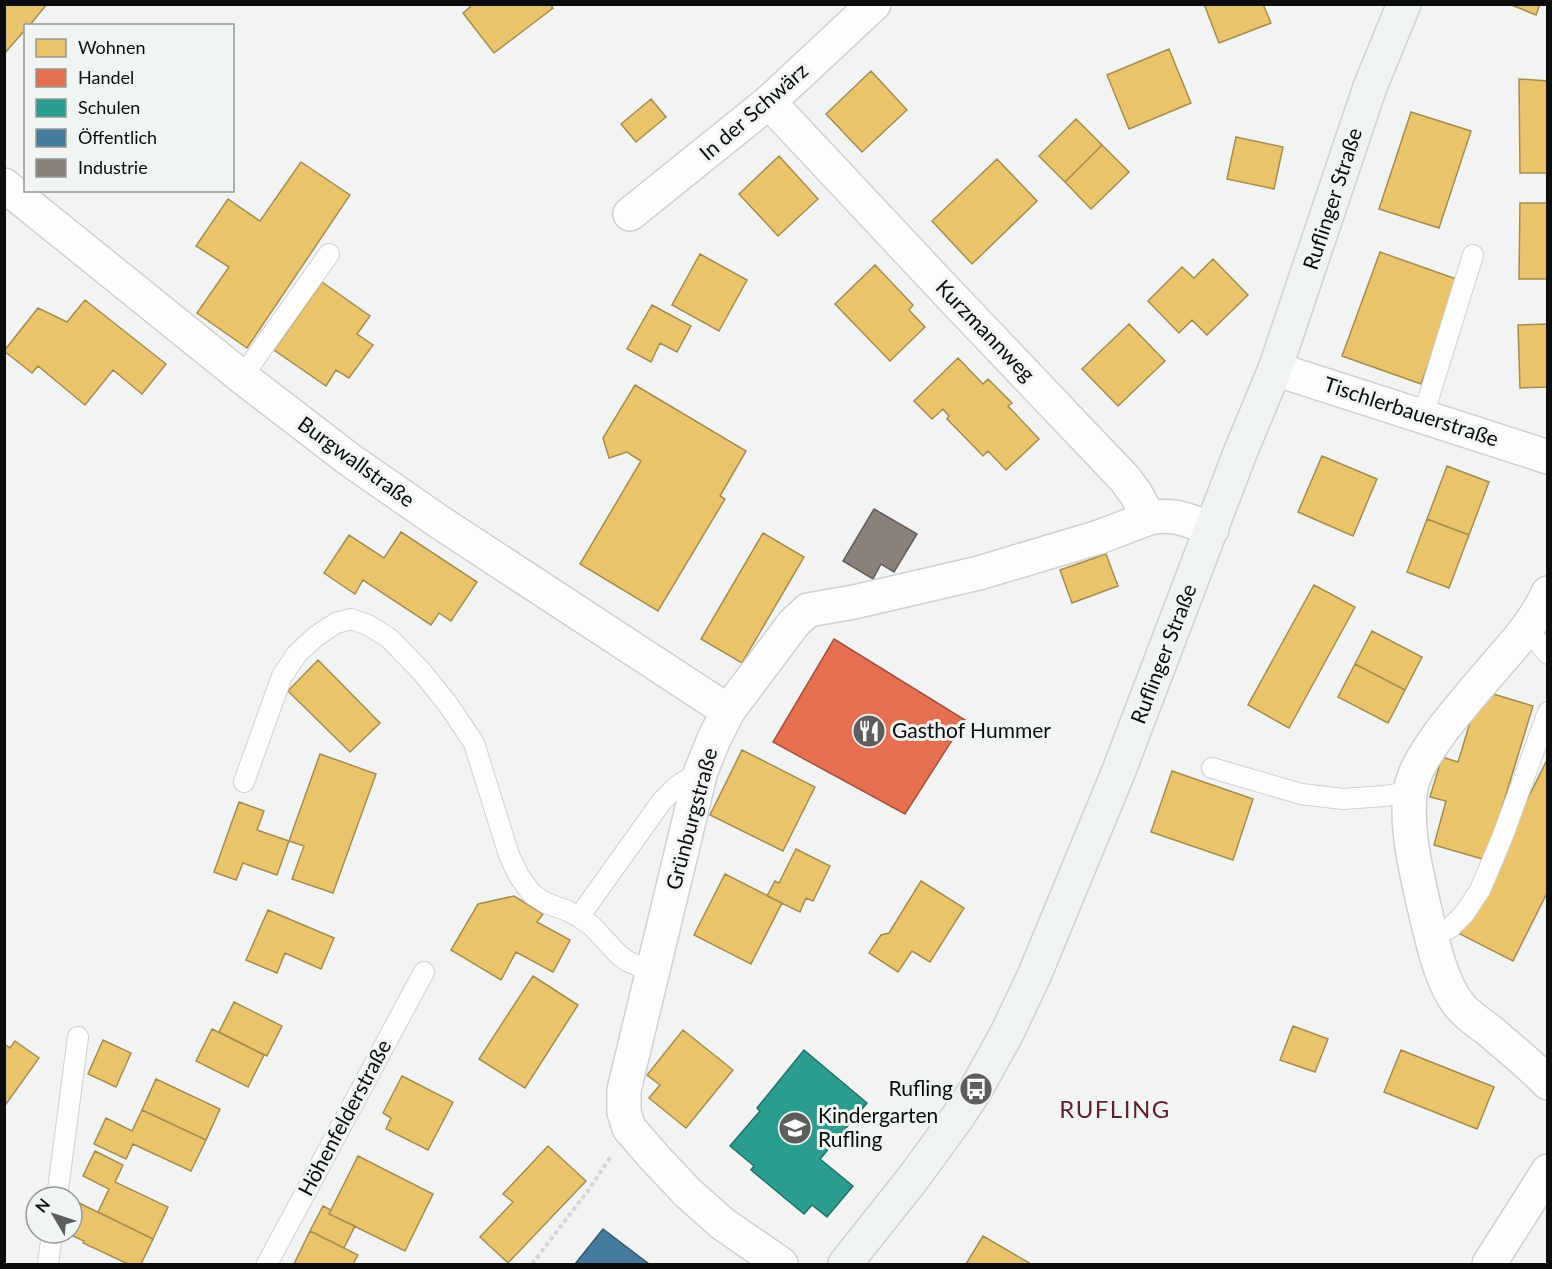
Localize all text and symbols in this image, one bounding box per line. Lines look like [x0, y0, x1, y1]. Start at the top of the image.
legend [24, 24, 234, 192]
text: Wohnen [78, 36, 145, 58]
street label: In der Schwärz [694, 57, 812, 165]
text: Handel [78, 66, 134, 88]
text: Schulen [78, 96, 140, 118]
street label: Ruflinger Straße [1297, 124, 1366, 273]
text: Öffentlich [78, 126, 157, 148]
text: Industrie [78, 156, 148, 178]
street label: Kurzmannweg [931, 274, 1041, 386]
street label: Tischlerbauerstraße [1321, 371, 1502, 451]
street label: Burgwallstraße [294, 410, 420, 511]
street label: Ruflinger Straße [1124, 580, 1201, 727]
restaurant icon: Gasthof Hummer [851, 713, 887, 749]
place label: Gasthof Hummer [892, 717, 1051, 742]
street label: Grünburgstraße [660, 745, 721, 892]
street label: Höhenfelderstraße [292, 1035, 395, 1200]
bus stop icon: Rufling [958, 1071, 994, 1107]
place label: Rufling [889, 1075, 953, 1100]
district label: RUFLING [1059, 1094, 1171, 1123]
place label: Kindergarten Rufling [818, 1102, 938, 1151]
school or university icon: Kindergarten Rufling [777, 1110, 813, 1146]
north arrow [24, 1185, 84, 1245]
text: N [31, 1194, 53, 1216]

